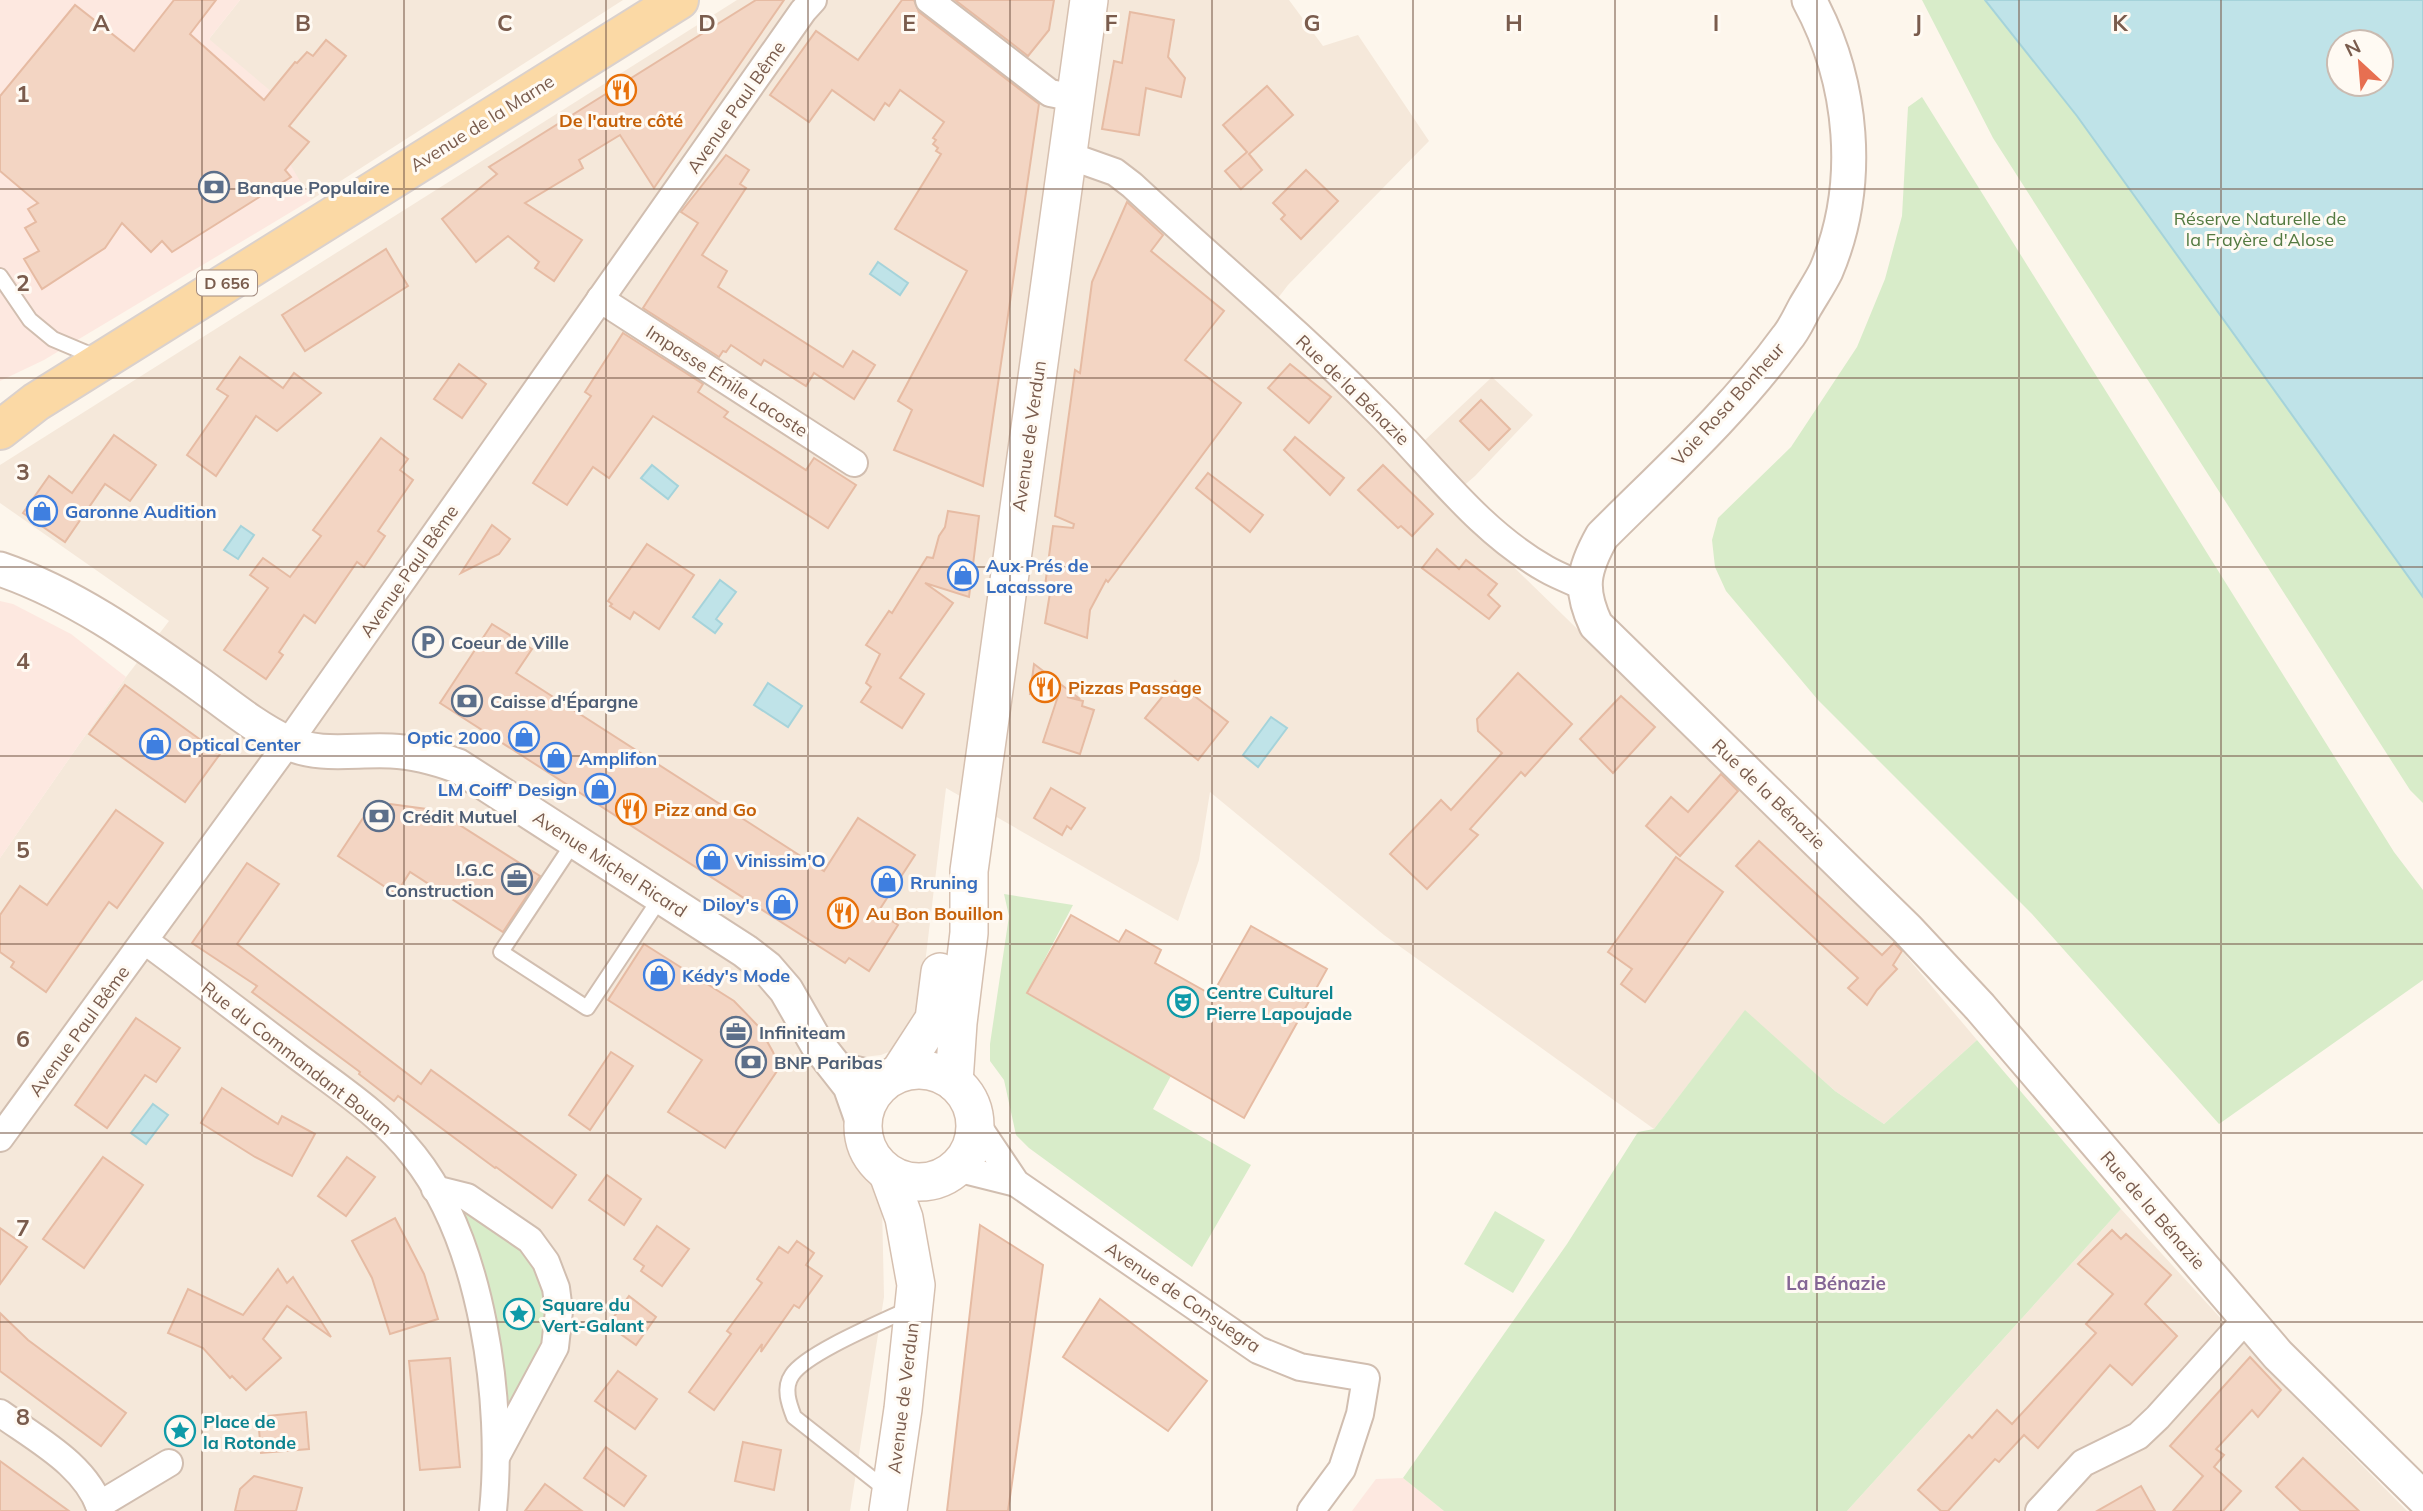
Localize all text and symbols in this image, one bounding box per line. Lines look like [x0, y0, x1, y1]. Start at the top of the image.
text: A [92, 8, 110, 37]
text: B [295, 8, 311, 37]
text: C [497, 8, 513, 37]
text: D [698, 8, 716, 37]
text: E [902, 8, 916, 37]
text: F [1104, 8, 1118, 37]
text: G [1303, 8, 1321, 37]
text: H [1505, 8, 1523, 37]
text: I [1713, 8, 1719, 37]
text: J [1914, 8, 1922, 37]
text: K [2112, 8, 2129, 37]
north arrow [2325, 28, 2395, 98]
text: N [2341, 34, 2364, 62]
street label: Avenue Paul Bême [682, 36, 790, 178]
street label: Avenue de la Marne [406, 69, 558, 177]
restaurant icon: De l'autre côté [604, 73, 638, 107]
text: 1 [16, 79, 30, 108]
place label: De l'autre côté [559, 109, 683, 132]
bank icon: Banque Populaire [197, 170, 231, 204]
place label: Banque Populaire [237, 176, 390, 199]
park label: Réserve Naturelle de la Frayère d'Alose [2174, 207, 2346, 251]
text: 2 [16, 268, 30, 297]
road number: D 656 [197, 270, 257, 296]
street label: Impasse Émile Lacoste [642, 320, 812, 442]
street label: Rue de la Bénazie [1291, 330, 1415, 450]
street label: Voie Rosa Bonheur [1667, 337, 1790, 470]
street label: Avenue de Verdun [1007, 359, 1051, 513]
text: 3 [16, 457, 30, 486]
shop icon: Garonne Audition [25, 494, 59, 528]
place label: Garonne Audition [65, 500, 217, 523]
street label: Avenue Paul Bême [355, 500, 463, 642]
place label: Aux Prés de Lacassore [986, 554, 1089, 598]
shop icon: Aux Prés de Lacassore [946, 558, 980, 592]
parking icon: Coeur de Ville [411, 625, 445, 659]
place label: Coeur de Ville [451, 631, 569, 654]
text: 4 [16, 646, 30, 675]
restaurant icon: Pizzas Passage [1028, 670, 1062, 704]
place label: Pizzas Passage [1068, 676, 1202, 699]
bank icon: Caisse d'Épargne [450, 684, 484, 718]
place label: Caisse d'Épargne [490, 690, 638, 713]
shop icon: Optic 2000 [507, 720, 541, 754]
place label: Optic 2000 [407, 726, 501, 749]
shop icon: Optical Center [138, 727, 172, 761]
place label: Optical Center [178, 733, 302, 756]
street label: Rue de la Bénazie [1707, 734, 1831, 854]
shop icon: Amplifon [539, 741, 573, 775]
place label: Amplifon [579, 747, 657, 770]
shop icon: LM Coiff' Design [583, 772, 617, 806]
place label: LM Coiff' Design [438, 778, 577, 801]
restaurant icon: Pizz and Go [614, 792, 648, 826]
place label: Pizz and Go [654, 798, 757, 821]
bank icon: Crédit Mutuel [362, 799, 396, 833]
place label: Crédit Mutuel [402, 805, 517, 828]
street label: Avenue Michel Ricard [529, 806, 691, 922]
text: 5 [16, 835, 30, 864]
shop icon: Vinissim'O [695, 843, 729, 877]
place label: Vinissim'O [734, 849, 826, 872]
place label: I.G.C Construction [385, 858, 494, 902]
office icon: I.G.C Construction [500, 862, 534, 896]
shop icon: Rruning [870, 865, 904, 899]
place label: Rruning [910, 871, 978, 894]
shop icon: Diloy's [765, 887, 799, 921]
place label: Diloy's [702, 893, 759, 916]
restaurant icon: Au Bon Bouillon [826, 896, 860, 930]
place label: Au Bon Bouillon [866, 902, 1003, 925]
shop icon: Kédy's Mode [642, 958, 676, 992]
street label: Avenue Paul Bême [24, 961, 134, 1101]
place label: Kédy's Mode [682, 964, 790, 987]
street label: Rue du Commandant Bouan [197, 976, 397, 1140]
place label: Centre Culturel Pierre Lapoujade [1206, 981, 1352, 1025]
theatre icon: Centre Culturel Pierre Lapoujade [1166, 985, 1200, 1019]
office icon: Infiniteam [719, 1015, 753, 1049]
place label: Infiniteam [759, 1021, 846, 1044]
text: 6 [16, 1024, 30, 1053]
bank icon: BNP Paribas [734, 1045, 768, 1079]
place label: BNP Paribas [774, 1051, 883, 1074]
street label: Rue de la Bénazie [2095, 1146, 2211, 1274]
text: 7 [16, 1213, 30, 1242]
street label: Avenue de Consuegra [1101, 1236, 1265, 1358]
district label: La Bénazie [1786, 1271, 1886, 1295]
place label: Square du Vert-Galant [541, 1293, 644, 1337]
place icon: Square du Vert-Galant [502, 1297, 536, 1331]
street label: Avenue de Verdun [882, 1321, 924, 1475]
text: 8 [16, 1402, 30, 1431]
place label: Place de la Rotonde [203, 1410, 296, 1454]
place icon: Place de la Rotonde [163, 1414, 197, 1448]

